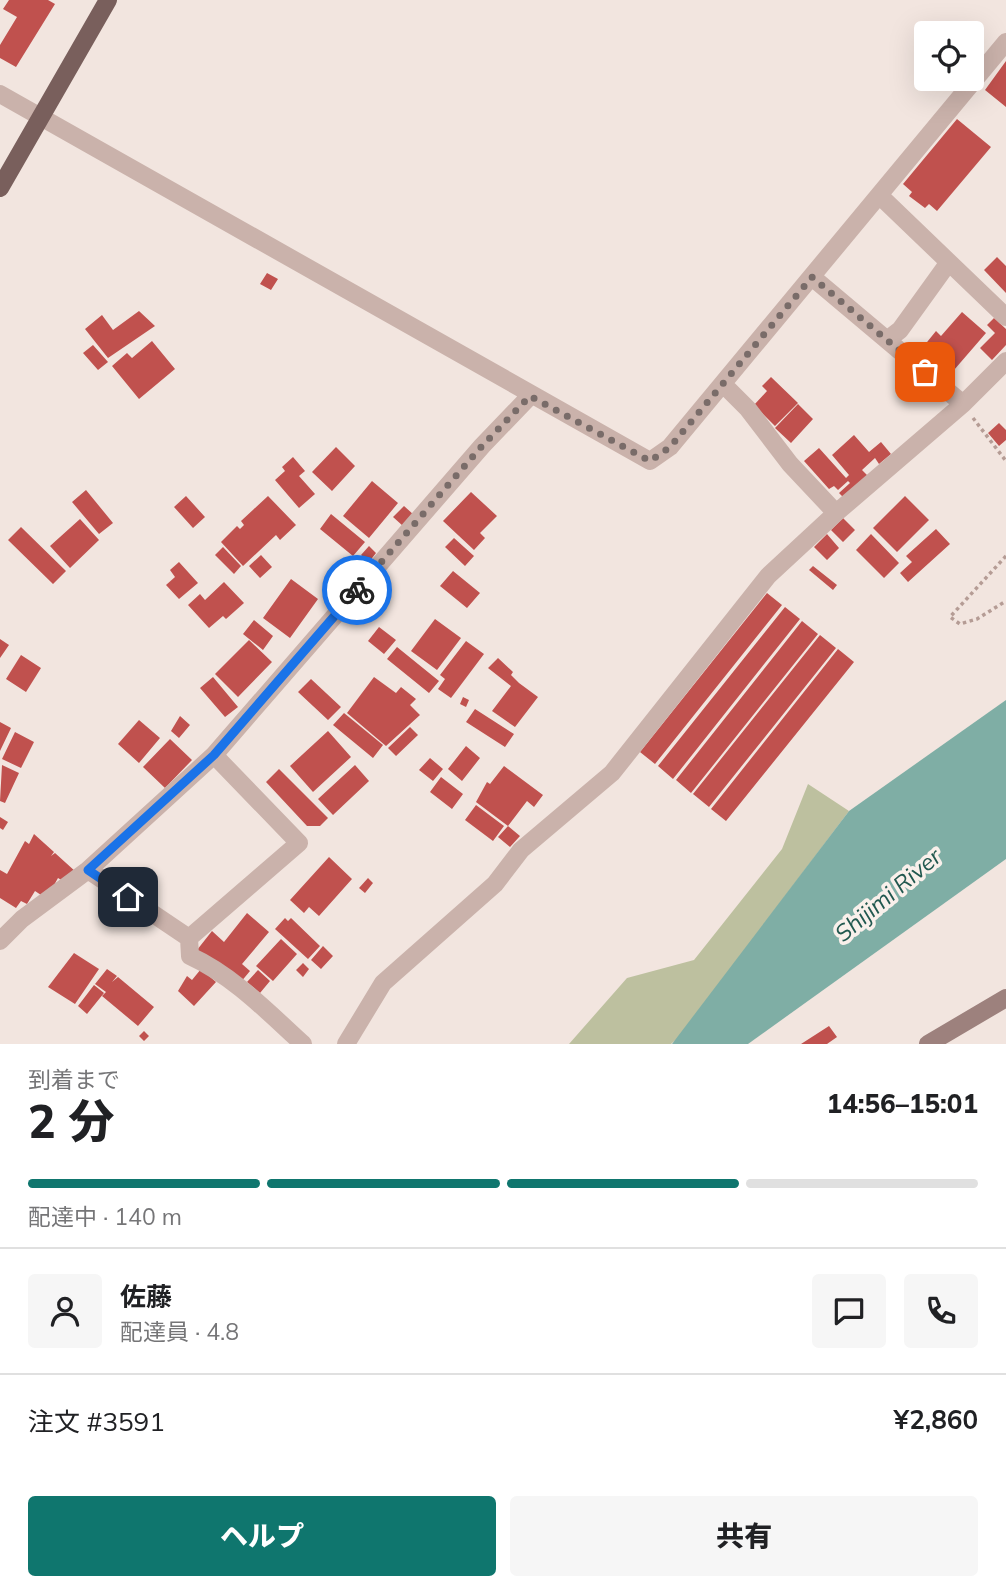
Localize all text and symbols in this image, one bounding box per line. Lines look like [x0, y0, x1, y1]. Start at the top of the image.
map controls [914, 21, 984, 91]
button: locate [914, 21, 984, 91]
pin [895, 342, 955, 402]
icon: bag [906, 353, 944, 391]
courier [322, 555, 392, 625]
icon: bike [338, 571, 376, 609]
water label: Shijimi River [828, 841, 948, 948]
pin [98, 867, 158, 927]
icon: home [109, 878, 147, 916]
text: 到着まで [28, 1065, 120, 1094]
text: 14:56–15:01 [827, 1087, 978, 1120]
text: 2 分 [28, 1092, 115, 1150]
text: 配達中 · 140 m [28, 1202, 182, 1231]
button: person [28, 1274, 102, 1348]
button: chat [812, 1274, 886, 1348]
button: phone [904, 1274, 978, 1348]
text: 佐藤 [120, 1280, 172, 1313]
text: 配達員 · 4.8 [120, 1317, 239, 1346]
text: ¥2,860 [894, 1403, 978, 1436]
text: 注文 #3591 [28, 1405, 165, 1438]
button: ヘルプ [28, 1496, 496, 1576]
button: 共有 [510, 1496, 978, 1576]

